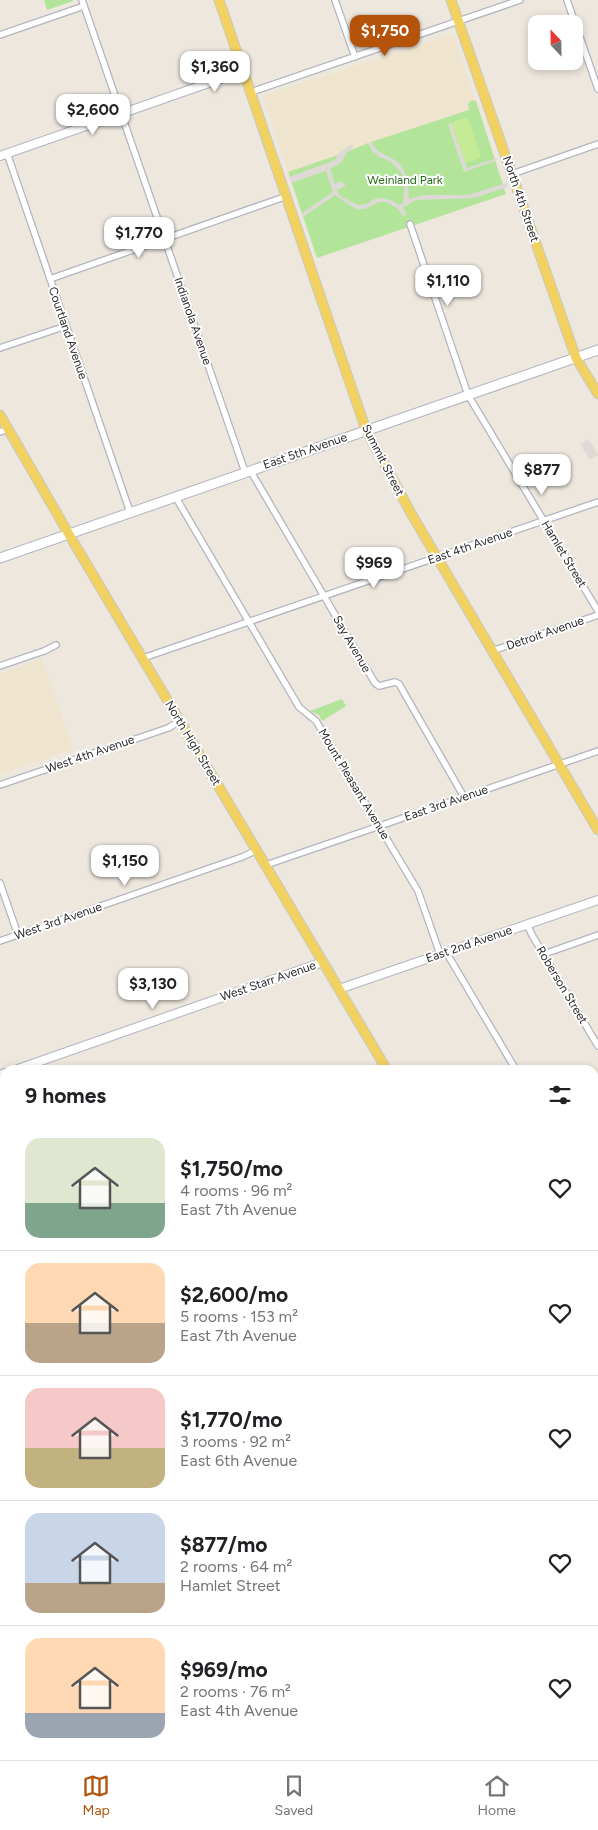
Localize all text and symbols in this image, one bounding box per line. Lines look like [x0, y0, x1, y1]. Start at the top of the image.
pin: $1,750 [344, 15, 426, 57]
north arrow [528, 15, 582, 70]
map controls [528, 15, 583, 70]
text: $1,750 [361, 21, 409, 40]
pin: $1,360 [174, 51, 256, 93]
text: $1,360 [191, 57, 239, 76]
pin: $2,600 [52, 94, 134, 136]
text: $2,600 [67, 100, 119, 119]
street label: North 4th Street [500, 154, 542, 244]
park label: Weinland Park [367, 173, 443, 187]
pin: $1,770 [98, 216, 180, 259]
text: $1,770 [115, 223, 163, 242]
pin: $1,110 [407, 264, 489, 307]
text: $1,110 [426, 271, 470, 290]
street label: Indianola Avenue [171, 275, 215, 367]
street label: Courtland Avenue [46, 285, 91, 382]
street label: Summit Street [359, 422, 407, 499]
street label: East 5th Avenue [261, 430, 349, 472]
pin: $877 [512, 454, 572, 496]
text: $877 [524, 460, 560, 479]
street label: Hamlet Street [539, 518, 590, 590]
street label: East 4th Avenue [426, 525, 515, 567]
pin: $969 [344, 546, 404, 589]
text: $969 [356, 553, 392, 572]
street label: Say Avenue [330, 613, 374, 675]
street label: Detroit Avenue [504, 613, 586, 653]
street label: North High Street [162, 698, 224, 788]
street label: Mount Pleasant Avenue [315, 726, 393, 842]
street label: West 4th Avenue [44, 732, 137, 776]
street label: East 3rd Avenue [402, 782, 490, 824]
pin: $1,150 [84, 844, 166, 887]
text: $1,150 [102, 851, 148, 870]
street label: West 3rd Avenue [12, 899, 104, 943]
street label: East 2nd Avenue [424, 923, 514, 965]
street label: Roberson Street [533, 944, 591, 1027]
street label: West Starr Avenue [218, 958, 318, 1004]
pin: $3,130 [112, 968, 194, 1010]
text: $3,130 [129, 974, 177, 993]
icon: filters [546, 1081, 574, 1109]
text: 9 homes [25, 1083, 106, 1108]
text: $1,750/mo [180, 1156, 283, 1181]
icon: home [65, 1158, 125, 1218]
icon: heart [546, 1174, 574, 1202]
text: 4 rooms · 96 m² [180, 1181, 292, 1200]
text: East 7th Avenue [180, 1200, 297, 1219]
text: $2,600/mo [180, 1282, 288, 1307]
icon: home [65, 1283, 125, 1343]
icon: heart [546, 1299, 574, 1327]
text: 5 rooms · 153 m² [180, 1307, 298, 1326]
text: East 7th Avenue [180, 1326, 297, 1345]
text: $1,770/mo [180, 1407, 282, 1432]
icon: home [65, 1408, 125, 1468]
icon: heart [546, 1424, 574, 1452]
text: 3 rooms · 92 m² [180, 1432, 291, 1451]
text: East 6th Avenue [180, 1451, 297, 1470]
text: $877/mo [180, 1532, 267, 1557]
icon: home [65, 1533, 125, 1593]
icon: heart [546, 1549, 574, 1577]
text: 2 rooms · 64 m² [180, 1557, 292, 1576]
text: Hamlet Street [180, 1576, 281, 1595]
text: $969/mo [180, 1657, 268, 1682]
icon: home [65, 1658, 125, 1718]
icon: heart [546, 1674, 574, 1702]
text: 2 rooms · 76 m² [180, 1682, 291, 1701]
text: East 4th Avenue [180, 1701, 298, 1720]
tab: Map [82, 1772, 110, 1819]
tab: Saved [275, 1772, 313, 1819]
tab: Home [478, 1772, 516, 1819]

